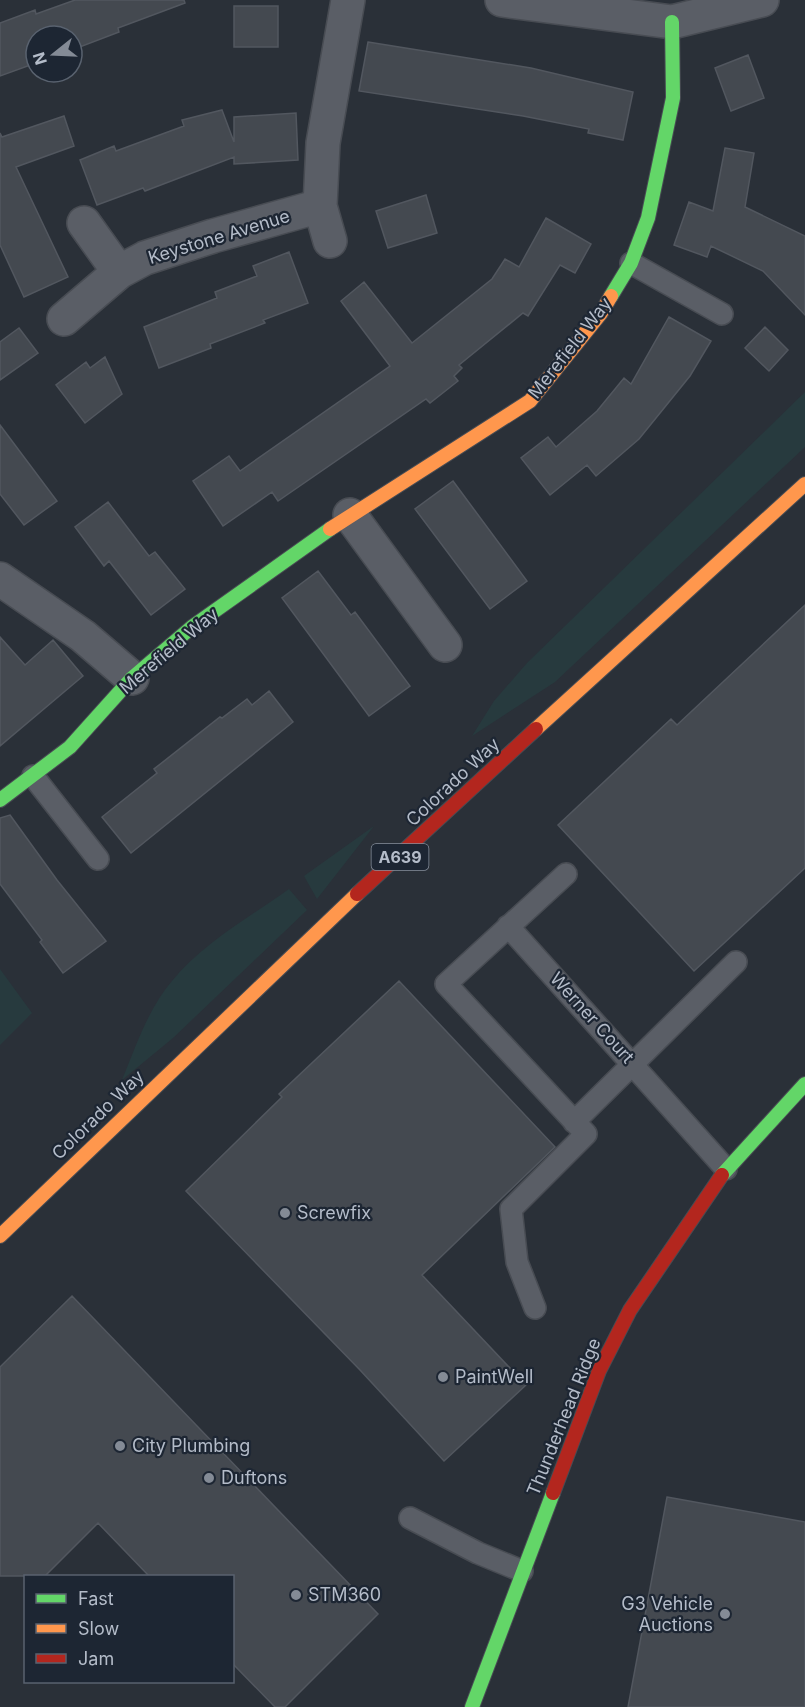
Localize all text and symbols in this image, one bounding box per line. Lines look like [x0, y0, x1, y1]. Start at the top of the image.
north arrow [24, 24, 84, 84]
text: N [28, 50, 51, 68]
street label: Keystone Avenue [145, 205, 292, 268]
street label: Merefield Way [524, 293, 616, 402]
street label: Merefield Way [115, 603, 222, 698]
street label: Colorado Way [402, 733, 504, 830]
road number: A639 [372, 844, 428, 870]
street label: Werner Court [546, 968, 639, 1067]
street label: Colorado Way [47, 1066, 148, 1164]
place label: Screwfix [297, 1202, 371, 1223]
marker: Screwfix [278, 1206, 292, 1220]
street label: Thunderhead Ridge [522, 1335, 605, 1499]
place label: PaintWell [455, 1366, 533, 1387]
marker: PaintWell [436, 1370, 450, 1384]
place label: City Plumbing [132, 1435, 250, 1456]
marker: City Plumbing [113, 1439, 127, 1453]
place label: Duftons [221, 1467, 287, 1488]
marker: Duftons [202, 1471, 216, 1485]
legend [24, 1575, 234, 1683]
place label: STM360 [308, 1584, 381, 1605]
text: Fast [78, 1588, 114, 1609]
marker: STM360 [289, 1588, 303, 1602]
place label: G3 Vehicle Auctions [621, 1593, 713, 1635]
marker: G3 Vehicle Auctions [718, 1607, 732, 1621]
text: Slow [78, 1618, 119, 1639]
text: Jam [78, 1648, 114, 1669]

